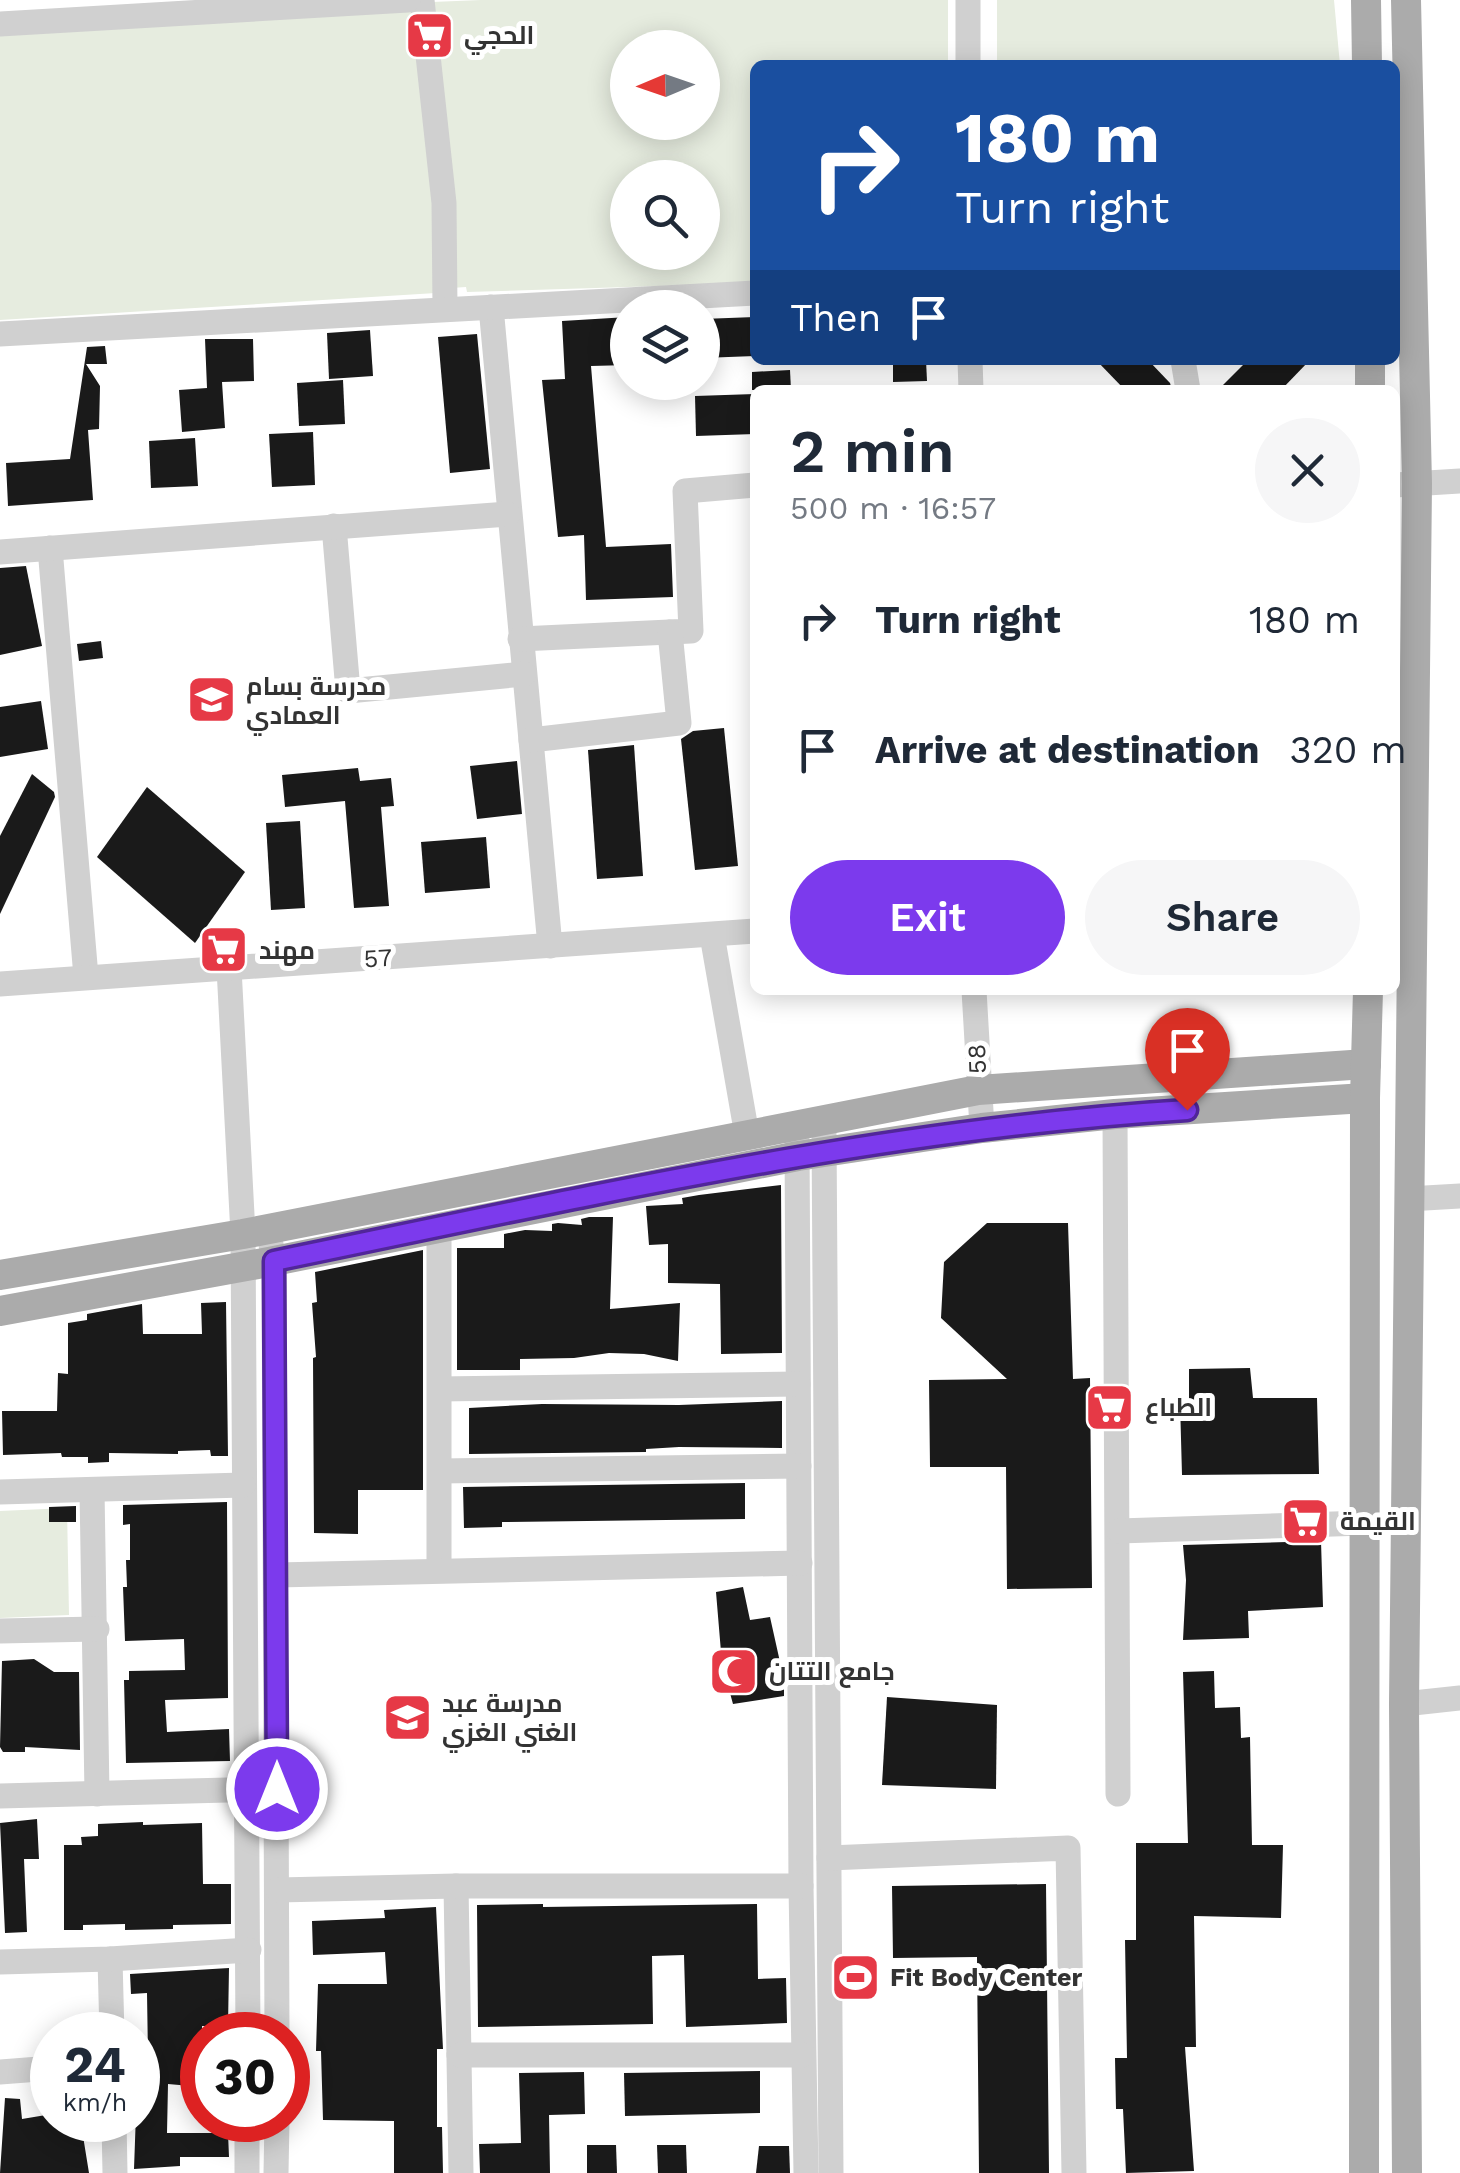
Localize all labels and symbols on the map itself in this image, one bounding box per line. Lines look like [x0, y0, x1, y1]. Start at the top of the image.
supermarket icon: الحجي [403, 9, 455, 61]
place label: الحجي [464, 21, 534, 55]
north arrow [610, 30, 720, 140]
place label: مدرسة بسام العمادي [246, 672, 386, 736]
school or university icon: مدرسة بسام العمادي [185, 674, 237, 726]
supermarket icon: مهند [198, 924, 250, 976]
place label: مهند [259, 936, 315, 966]
street label: 57 [363, 943, 393, 973]
pin [1145, 1008, 1230, 1111]
street label: 58 [962, 1044, 992, 1074]
supermarket icon: الطباع [1084, 1381, 1136, 1433]
place label: الطباع [1145, 1393, 1212, 1424]
supermarket icon: القيمة [1279, 1495, 1331, 1547]
place label: القيمة [1340, 1507, 1416, 1536]
mosque icon: جامع التتان [708, 1645, 760, 1697]
place label: جامع التتان [769, 1657, 895, 1688]
place label: مدرسة عبد الغني الغزي [442, 1689, 577, 1753]
school or university icon: مدرسة عبد الغني الغزي [381, 1691, 433, 1743]
position arrow [225, 1737, 329, 1841]
sports icon: Fit Body Center [829, 1951, 881, 2003]
place label: Fit Body Center [890, 1963, 1082, 1992]
speed limit sign: 30 [180, 2012, 310, 2142]

